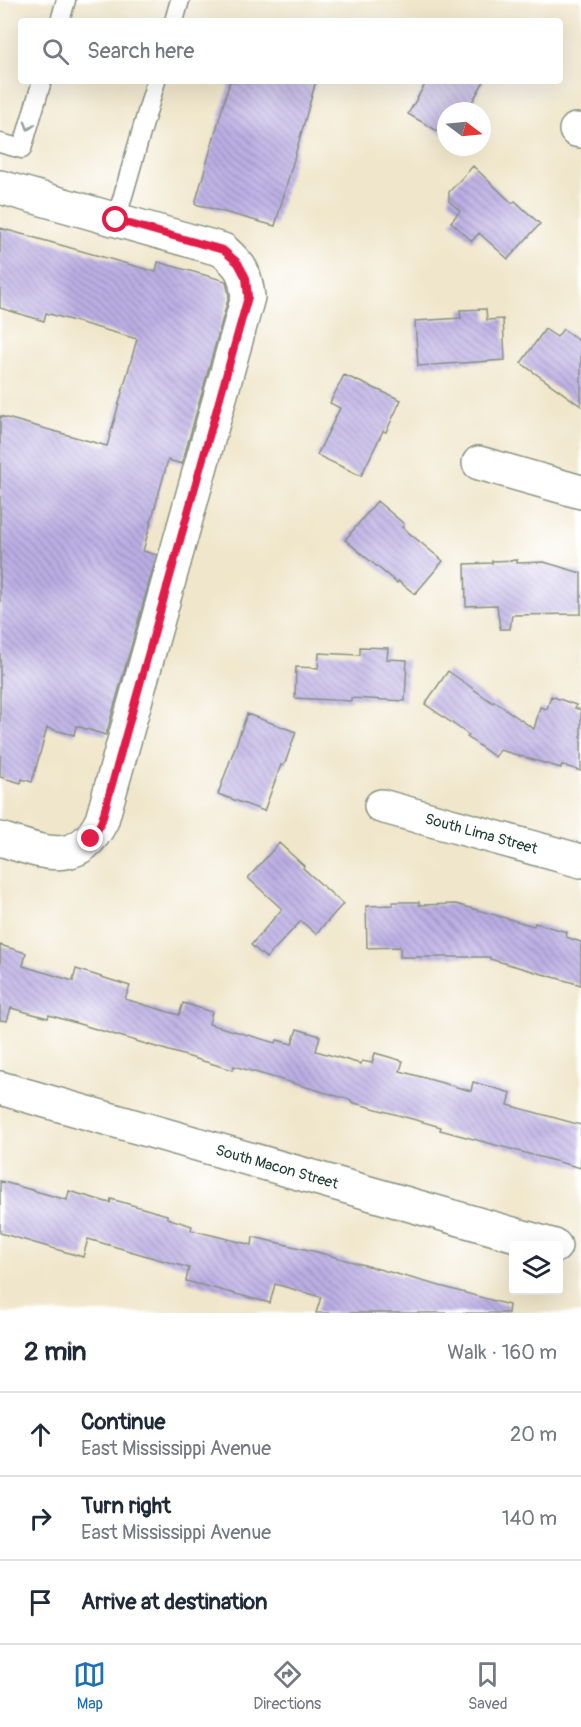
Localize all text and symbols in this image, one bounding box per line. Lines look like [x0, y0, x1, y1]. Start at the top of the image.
search box [18, 18, 563, 84]
icon: search [39, 35, 72, 68]
text: Search here [87, 37, 194, 65]
north arrow [437, 102, 491, 156]
one-way arrow [24, 120, 36, 131]
route start [102, 206, 128, 232]
street label: South Lima Street [423, 810, 540, 859]
route end [77, 825, 103, 851]
street label: South Macon Street [213, 1141, 341, 1194]
map controls [509, 1241, 563, 1295]
button: layers [509, 1241, 563, 1295]
text: 2 min [24, 1336, 86, 1368]
text: Walk · 160 m [447, 1340, 557, 1365]
text: Continue [81, 1408, 165, 1436]
icon: ahead [24, 1418, 57, 1451]
text: 20 m [510, 1422, 557, 1447]
text: East Mississippi Avenue [81, 1436, 271, 1461]
text: Turn right [81, 1492, 171, 1520]
icon: right [24, 1502, 57, 1535]
text: 140 m [502, 1506, 557, 1531]
text: East Mississippi Avenue [81, 1520, 271, 1545]
icon: arrive [24, 1586, 57, 1619]
text: Arrive at destination [81, 1588, 267, 1616]
tab: Map [73, 1658, 106, 1714]
tab: Directions [253, 1658, 321, 1714]
tab: Saved [468, 1658, 508, 1714]

